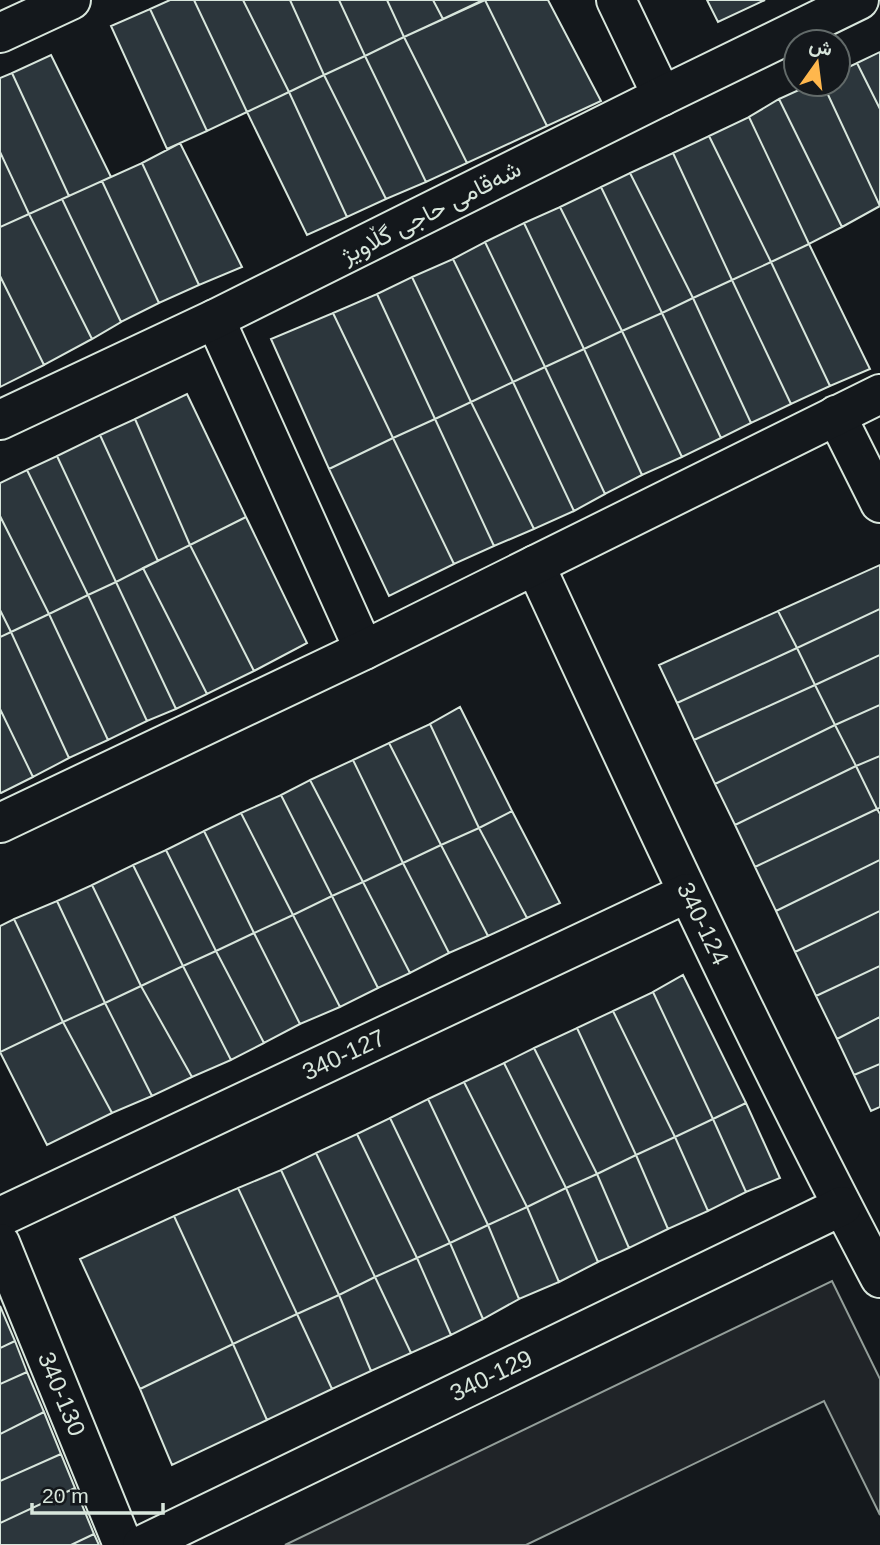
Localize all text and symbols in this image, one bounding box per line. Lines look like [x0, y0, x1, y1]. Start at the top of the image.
north arrow [782, 28, 852, 98]
text: ش [807, 34, 835, 61]
street label: شەقامی حاجی گڵاویژ [335, 154, 526, 271]
street label: 340-124 [672, 878, 734, 969]
street label: 340-127 [298, 1023, 389, 1085]
street label: 340-129 [445, 1344, 537, 1407]
street label: 340-130 [33, 1348, 91, 1440]
scale bar [32, 1472, 163, 1516]
text: 20 m [42, 1484, 89, 1507]

